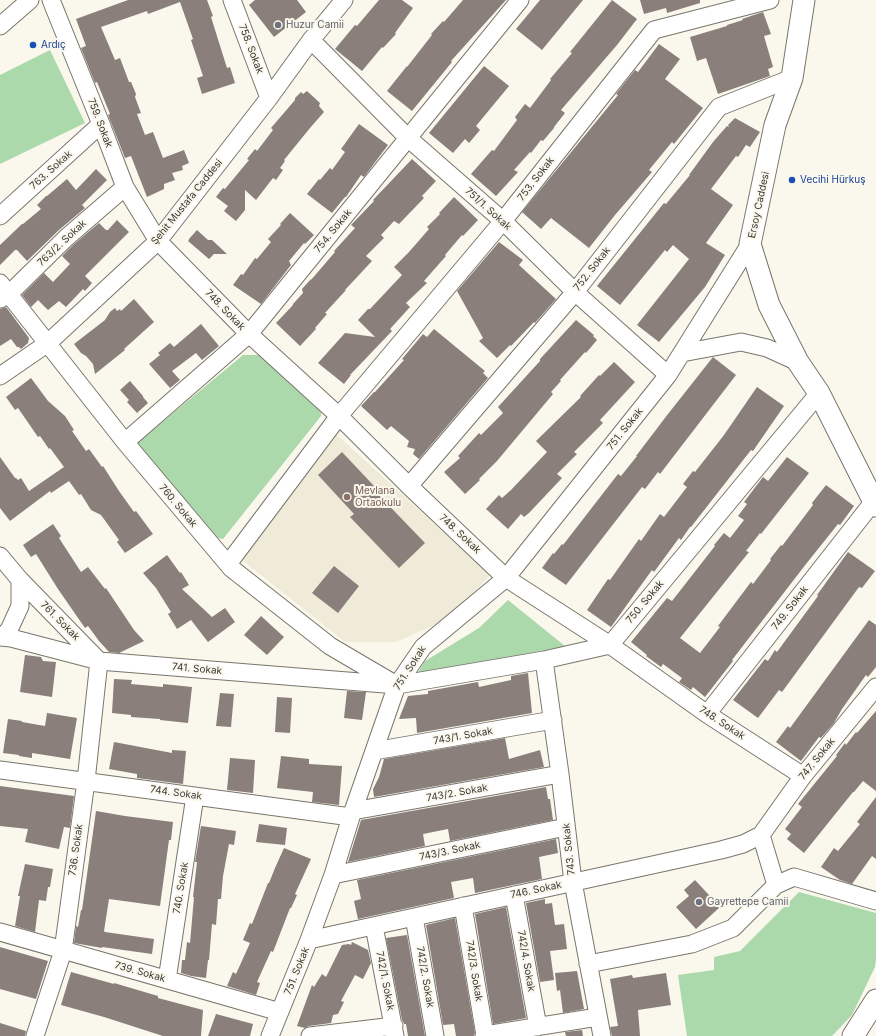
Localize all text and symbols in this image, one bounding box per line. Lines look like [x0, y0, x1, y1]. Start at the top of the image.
place label: Huzur Camii [286, 19, 344, 31]
marker: Huzur Camii [273, 20, 283, 30]
street label: 758. Sokak [236, 22, 266, 76]
place label: Ardıç [41, 39, 66, 51]
marker: Ardıç [28, 40, 38, 50]
street label: 759. Sokak [85, 96, 115, 150]
street label: 763. Sokak [28, 148, 74, 192]
street label: 753. Sokak [515, 155, 557, 203]
street label: Şehit Mustafa Caddesi [149, 157, 225, 247]
street label: Ersoy Caddesi [746, 171, 772, 239]
place label: Vecihi Hürkuş [800, 174, 865, 186]
marker: Vecihi Hürkuş [787, 175, 797, 185]
street label: 751/1. Sokak [462, 185, 514, 233]
street label: 754. Sokak [312, 207, 354, 255]
street label: 763/2. Sokak [35, 217, 89, 269]
street label: 752. Sokak [571, 245, 613, 293]
street label: 748. Sokak [203, 287, 247, 333]
street label: 751. Sokak [604, 406, 646, 452]
street label: 760. Sokak [157, 482, 199, 530]
place label: Mevlana Ortaokulu [355, 485, 401, 508]
marker: Mevlana Ortaokulu [342, 492, 352, 502]
street label: 748. Sokak [437, 512, 483, 556]
street label: 750. Sokak [624, 578, 666, 626]
street label: 749. Sokak [769, 584, 811, 632]
street label: 761. Sokak [38, 599, 82, 643]
street label: 751. Sokak [391, 644, 429, 692]
street label: 741. Sokak [172, 661, 222, 677]
street label: 748. Sokak [697, 704, 747, 742]
street label: 743/1. Sokak [432, 725, 494, 747]
street label: 747. Sokak [796, 736, 838, 782]
street label: 743/2. Sokak [425, 782, 489, 804]
street label: 744. Sokak [149, 783, 203, 803]
street label: 743. Sokak [560, 822, 578, 876]
street label: 736. Sokak [66, 823, 86, 877]
street label: 743/3. Sokak [418, 839, 482, 863]
street label: 740. Sokak [171, 861, 191, 915]
street label: 746. Sokak [509, 879, 563, 901]
place label: Gayrettepe Camii [707, 896, 788, 908]
marker: Gayrettepe Camii [694, 897, 704, 907]
street label: 742/4. Sokak [515, 929, 537, 993]
street label: 742/3. Sokak [463, 939, 485, 1003]
street label: 751. Sokak [282, 945, 312, 997]
street label: 742/2. Sokak [414, 945, 436, 1009]
street label: 742/1. Sokak [373, 950, 397, 1012]
street label: 739. Sokak [113, 959, 167, 985]

